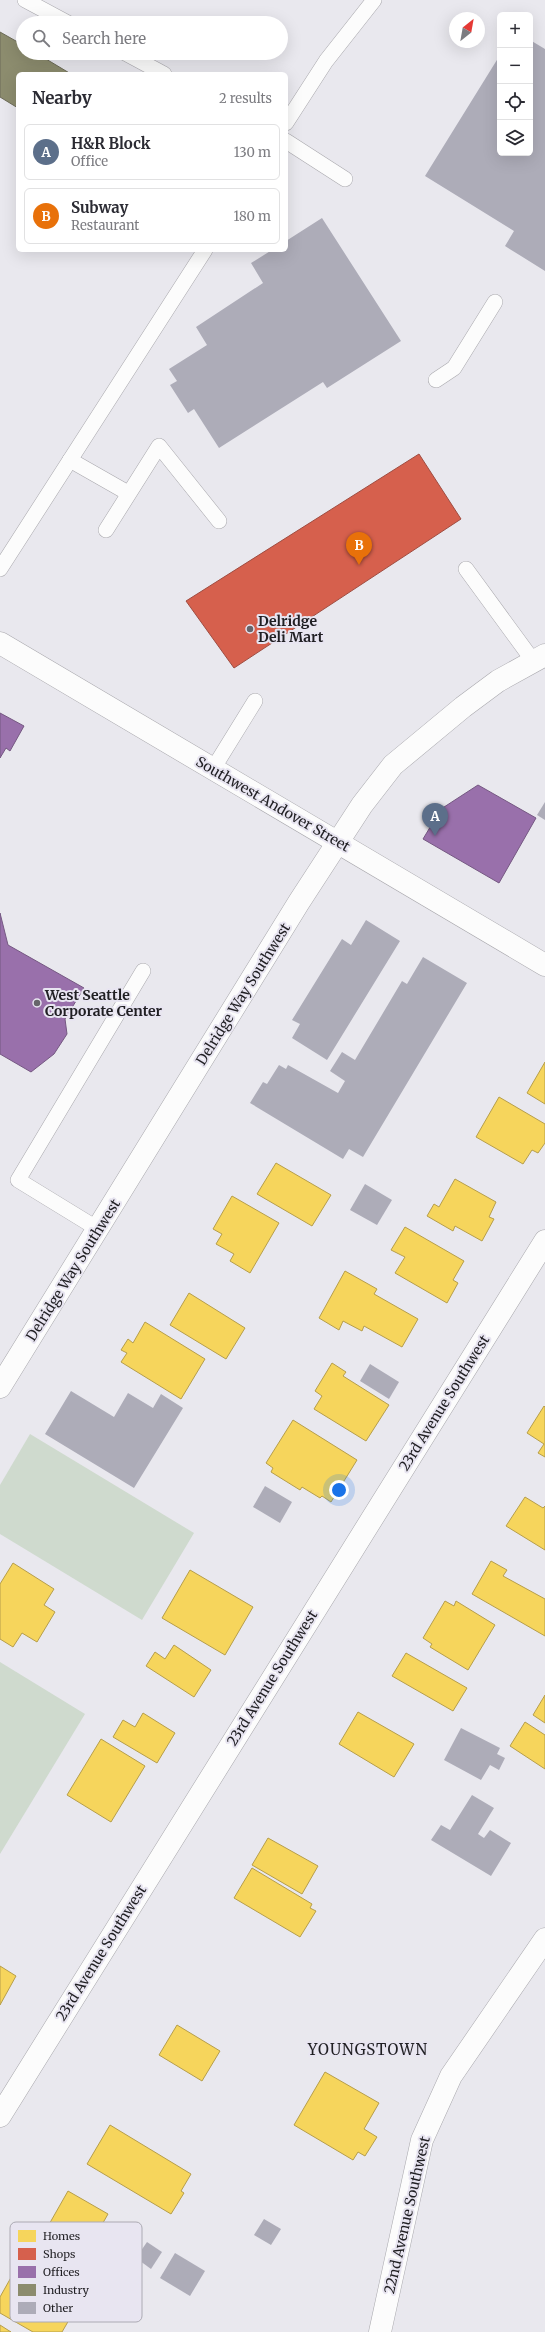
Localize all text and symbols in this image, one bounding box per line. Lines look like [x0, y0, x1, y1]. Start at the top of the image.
north arrow [449, 12, 485, 48]
map controls [497, 12, 533, 156]
button: + [497, 12, 533, 48]
search box [16, 16, 288, 60]
icon: search [30, 27, 52, 49]
text: Search here [62, 29, 146, 48]
button: − [497, 48, 533, 84]
button: locate [497, 84, 533, 120]
text: Nearby [32, 87, 92, 109]
text: 2 results [219, 90, 272, 107]
button: layers [497, 120, 533, 156]
text: H&R Block [71, 134, 150, 153]
text: A [41, 144, 51, 161]
text: 130 m [234, 144, 271, 161]
text: Office [71, 153, 108, 170]
text: Subway [71, 198, 128, 217]
text: B [41, 208, 51, 225]
text: 180 m [233, 208, 271, 225]
text: Restaurant [71, 217, 139, 234]
pin: B [346, 532, 372, 565]
place label: Delridge Deli Mart [258, 612, 324, 646]
marker: Delridge Deli Mart [245, 624, 255, 634]
street label: Southwest Andover Street [193, 752, 354, 856]
pin: A [422, 803, 448, 836]
street label: Delridge Way Southwest [192, 919, 294, 1068]
place label: West Seattle Corporate Center [44, 986, 163, 1020]
marker: West Seattle Corporate Center [32, 998, 42, 1008]
street label: Delridge Way Southwest [22, 1195, 124, 1344]
street label: 23rd Avenue Southwest [395, 1331, 493, 1474]
your location [329, 1480, 349, 1500]
street label: 23rd Avenue Southwest [223, 1606, 321, 1749]
street label: 23rd Avenue Southwest [52, 1881, 150, 2024]
district label: YOUNGSTOWN [307, 2040, 428, 2059]
street label: 22nd Avenue Southwest [380, 2134, 434, 2295]
legend [10, 2222, 142, 2322]
text: Homes [43, 2229, 80, 2243]
text: Shops [43, 2247, 75, 2261]
text: Offices [43, 2265, 80, 2279]
text: Industry [43, 2283, 90, 2297]
text: Other [43, 2301, 73, 2315]

